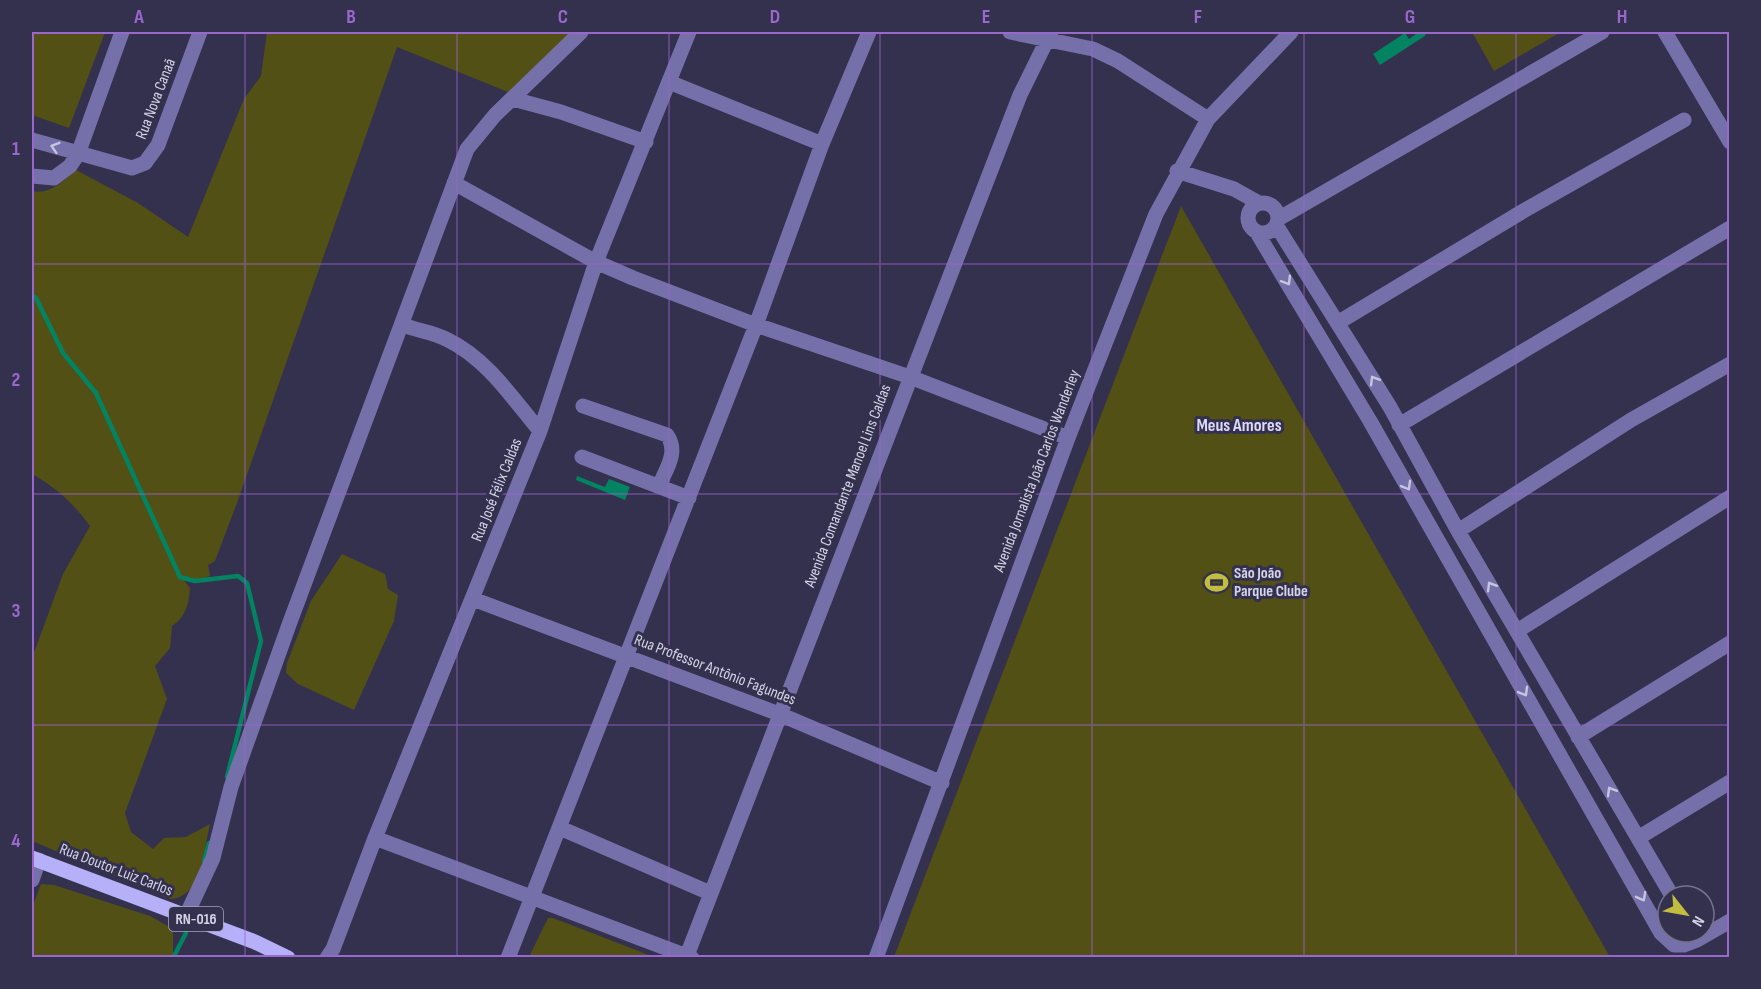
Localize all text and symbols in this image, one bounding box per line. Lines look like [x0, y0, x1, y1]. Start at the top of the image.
text: A [133, 5, 144, 29]
text: B [346, 5, 356, 29]
text: C [558, 5, 568, 29]
text: D [770, 5, 780, 29]
text: E [982, 5, 990, 29]
text: F [1194, 5, 1202, 29]
text: G [1405, 5, 1415, 29]
text: H [1617, 5, 1627, 29]
street label: Rua Nova Canaã [132, 56, 180, 142]
text: 1 [12, 137, 20, 161]
one-way arrow [50, 142, 61, 154]
one-way arrow [1280, 274, 1291, 285]
street label: Avenida Jornalista João Carlos Wanderley [989, 367, 1084, 576]
text: 2 [12, 368, 20, 392]
one-way arrow [1369, 376, 1381, 386]
street label: Avenida Comandante Manoel Lins Caldas [800, 382, 896, 591]
district label: Meus Amores [1196, 415, 1282, 436]
street label: Rua José Félix Caldas [468, 435, 526, 544]
one-way arrow [1399, 480, 1411, 490]
place label: São João Parque Clube [1234, 564, 1308, 601]
sports icon: São João Parque Clube [1203, 569, 1229, 595]
one-way arrow [1486, 582, 1498, 593]
text: 3 [12, 599, 21, 623]
street label: Rua Professor Antônio Fagundes [632, 630, 799, 710]
one-way arrow [1516, 686, 1528, 696]
one-way arrow [1606, 787, 1618, 797]
text: 4 [11, 829, 21, 853]
street label: Rua Doutor Luiz Carlos [57, 840, 176, 900]
north arrow [1656, 884, 1716, 944]
one-way arrow [1635, 891, 1646, 901]
road number: RN-016 [169, 907, 223, 931]
text: N [1687, 912, 1708, 930]

